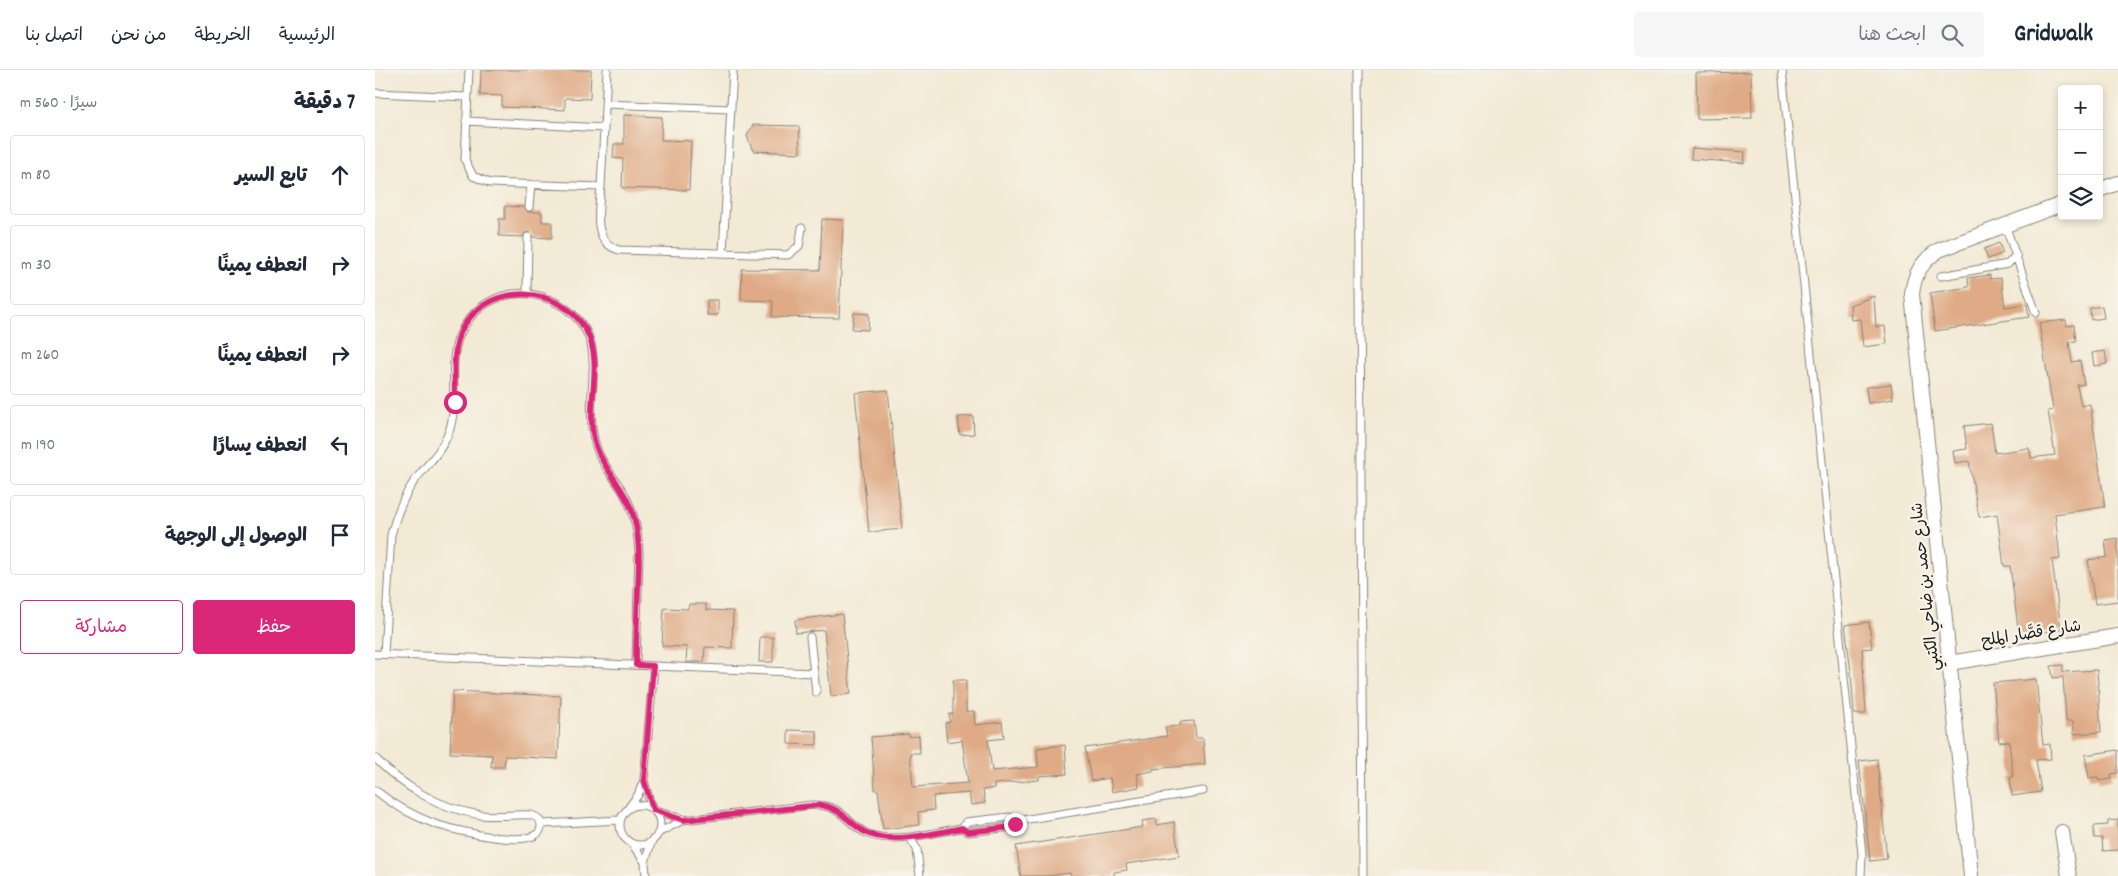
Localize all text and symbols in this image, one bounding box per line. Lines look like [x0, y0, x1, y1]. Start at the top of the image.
search box [1634, 12, 1984, 57]
text: Gridwalk [2014, 18, 2093, 52]
icon: search [1938, 21, 1966, 49]
text: ابحث هنا [1858, 23, 1926, 50]
text: اتصل بنا [25, 24, 83, 49]
text: من نحن [111, 24, 167, 49]
text: الخريطة [195, 24, 251, 49]
text: الرئيسية [279, 24, 335, 49]
map controls [2058, 85, 2103, 220]
button: + [2058, 85, 2103, 130]
text: 7 دقيقة [294, 89, 355, 119]
text: سيرًا · 560 m [20, 92, 97, 115]
button: − [2058, 130, 2103, 175]
icon: ahead [326, 161, 354, 189]
text: 80 m [21, 164, 51, 187]
text: تابع السير [235, 164, 307, 191]
button: layers [2058, 175, 2103, 220]
icon: right [326, 251, 354, 279]
text: 30 m [21, 254, 52, 277]
text: انعطف يمينًا [218, 254, 307, 281]
icon: right [326, 341, 354, 369]
text: 260 m [21, 344, 59, 367]
text: انعطف يمينًا [218, 344, 307, 371]
route start [444, 391, 467, 414]
icon: left [326, 431, 354, 459]
text: 190 m [21, 434, 55, 457]
text: انعطف يسارًا [213, 434, 307, 461]
street label: شارع حمد بن ضاحي الكتبي [1906, 501, 1948, 672]
icon: arrive [326, 521, 354, 549]
text: الوصول إلى الوجهة [165, 524, 307, 551]
button: مشاركة [20, 600, 183, 654]
button: حفظ [193, 600, 355, 654]
street label: شارع قصَّار المِلح [1980, 615, 2083, 654]
route end [1004, 813, 1027, 836]

